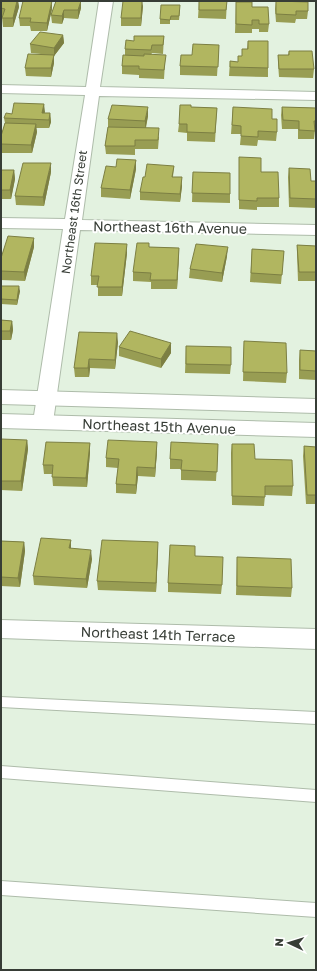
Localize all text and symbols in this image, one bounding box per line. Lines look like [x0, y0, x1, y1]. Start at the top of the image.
street label: Northeast 16th Street [58, 149, 90, 275]
street label: Northeast 16th Avenue [93, 217, 247, 237]
street label: Northeast 15th Avenue [82, 415, 236, 437]
street label: Northeast 14th Terrace [80, 623, 236, 645]
north arrow [269, 923, 309, 963]
text: N [272, 938, 285, 947]

